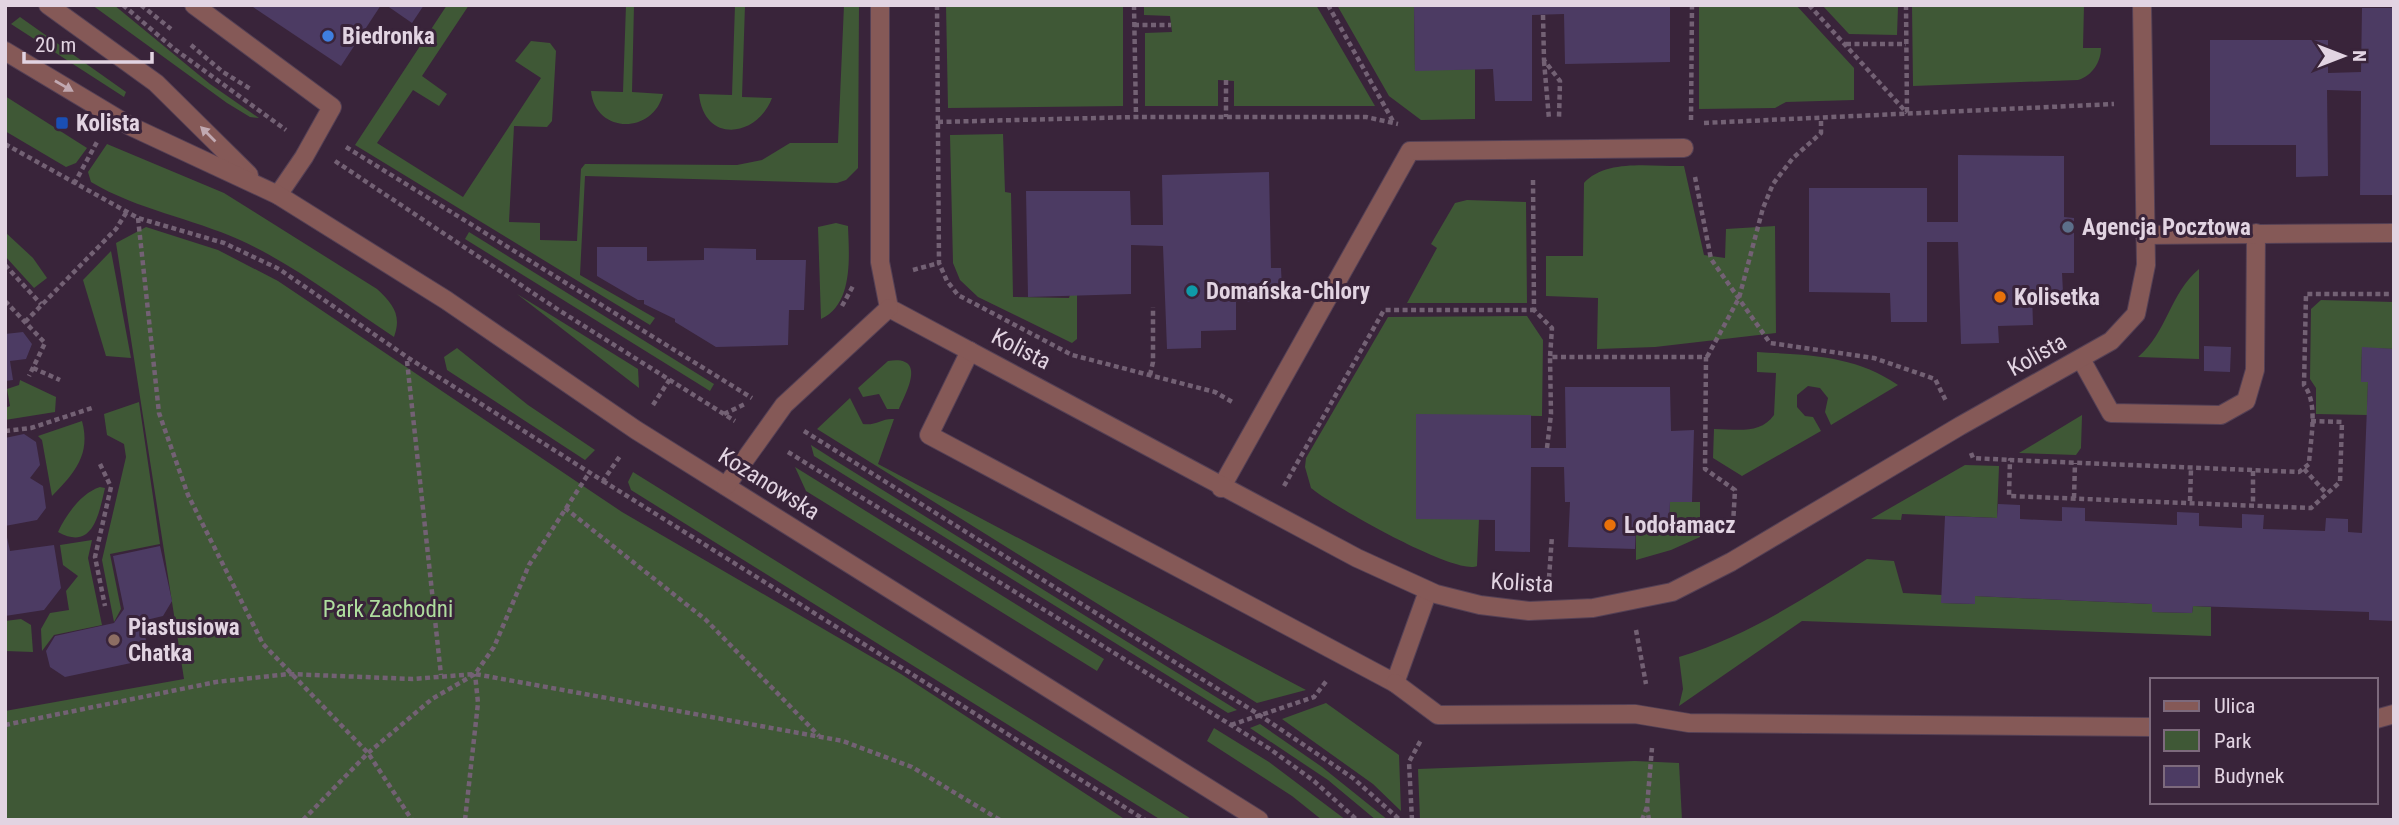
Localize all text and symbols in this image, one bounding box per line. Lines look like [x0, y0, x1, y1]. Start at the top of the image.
scale bar [24, 21, 152, 65]
north arrow [2308, 21, 2378, 91]
place label: Biedronka [342, 23, 435, 50]
marker: Biedronka [320, 28, 336, 44]
text: 20 m [35, 33, 76, 57]
text: N [2348, 50, 2371, 62]
one-way arrow [55, 79, 74, 92]
place label: Kolista [76, 110, 140, 137]
marker: Kolista [54, 115, 70, 131]
one-way arrow [200, 126, 217, 143]
place label: Agencja Pocztowa [2082, 214, 2251, 241]
marker: Agencja Pocztowa [2060, 219, 2076, 235]
place label: Domańska-Chlory [1206, 278, 1371, 305]
marker: Domańska-Chlory [1184, 283, 1200, 299]
place label: Kolisetka [2014, 284, 2100, 311]
marker: Kolisetka [1992, 289, 2008, 305]
street label: Kolista [987, 323, 1055, 375]
street label: Kolista [2003, 328, 2071, 382]
street label: Kozanowska [713, 442, 825, 526]
place label: Lodołamacz [1624, 512, 1736, 539]
marker: Lodołamacz [1602, 517, 1618, 533]
street label: Kolista [1490, 568, 1554, 598]
park label: Park Zachodni [323, 596, 453, 623]
place label: Piastusiowa Chatka [128, 614, 240, 667]
marker: Piastusiowa Chatka [106, 632, 122, 648]
legend [2150, 678, 2378, 804]
text: Ulica [2214, 694, 2255, 718]
text: Park [2214, 729, 2252, 753]
text: Budynek [2214, 764, 2285, 788]

